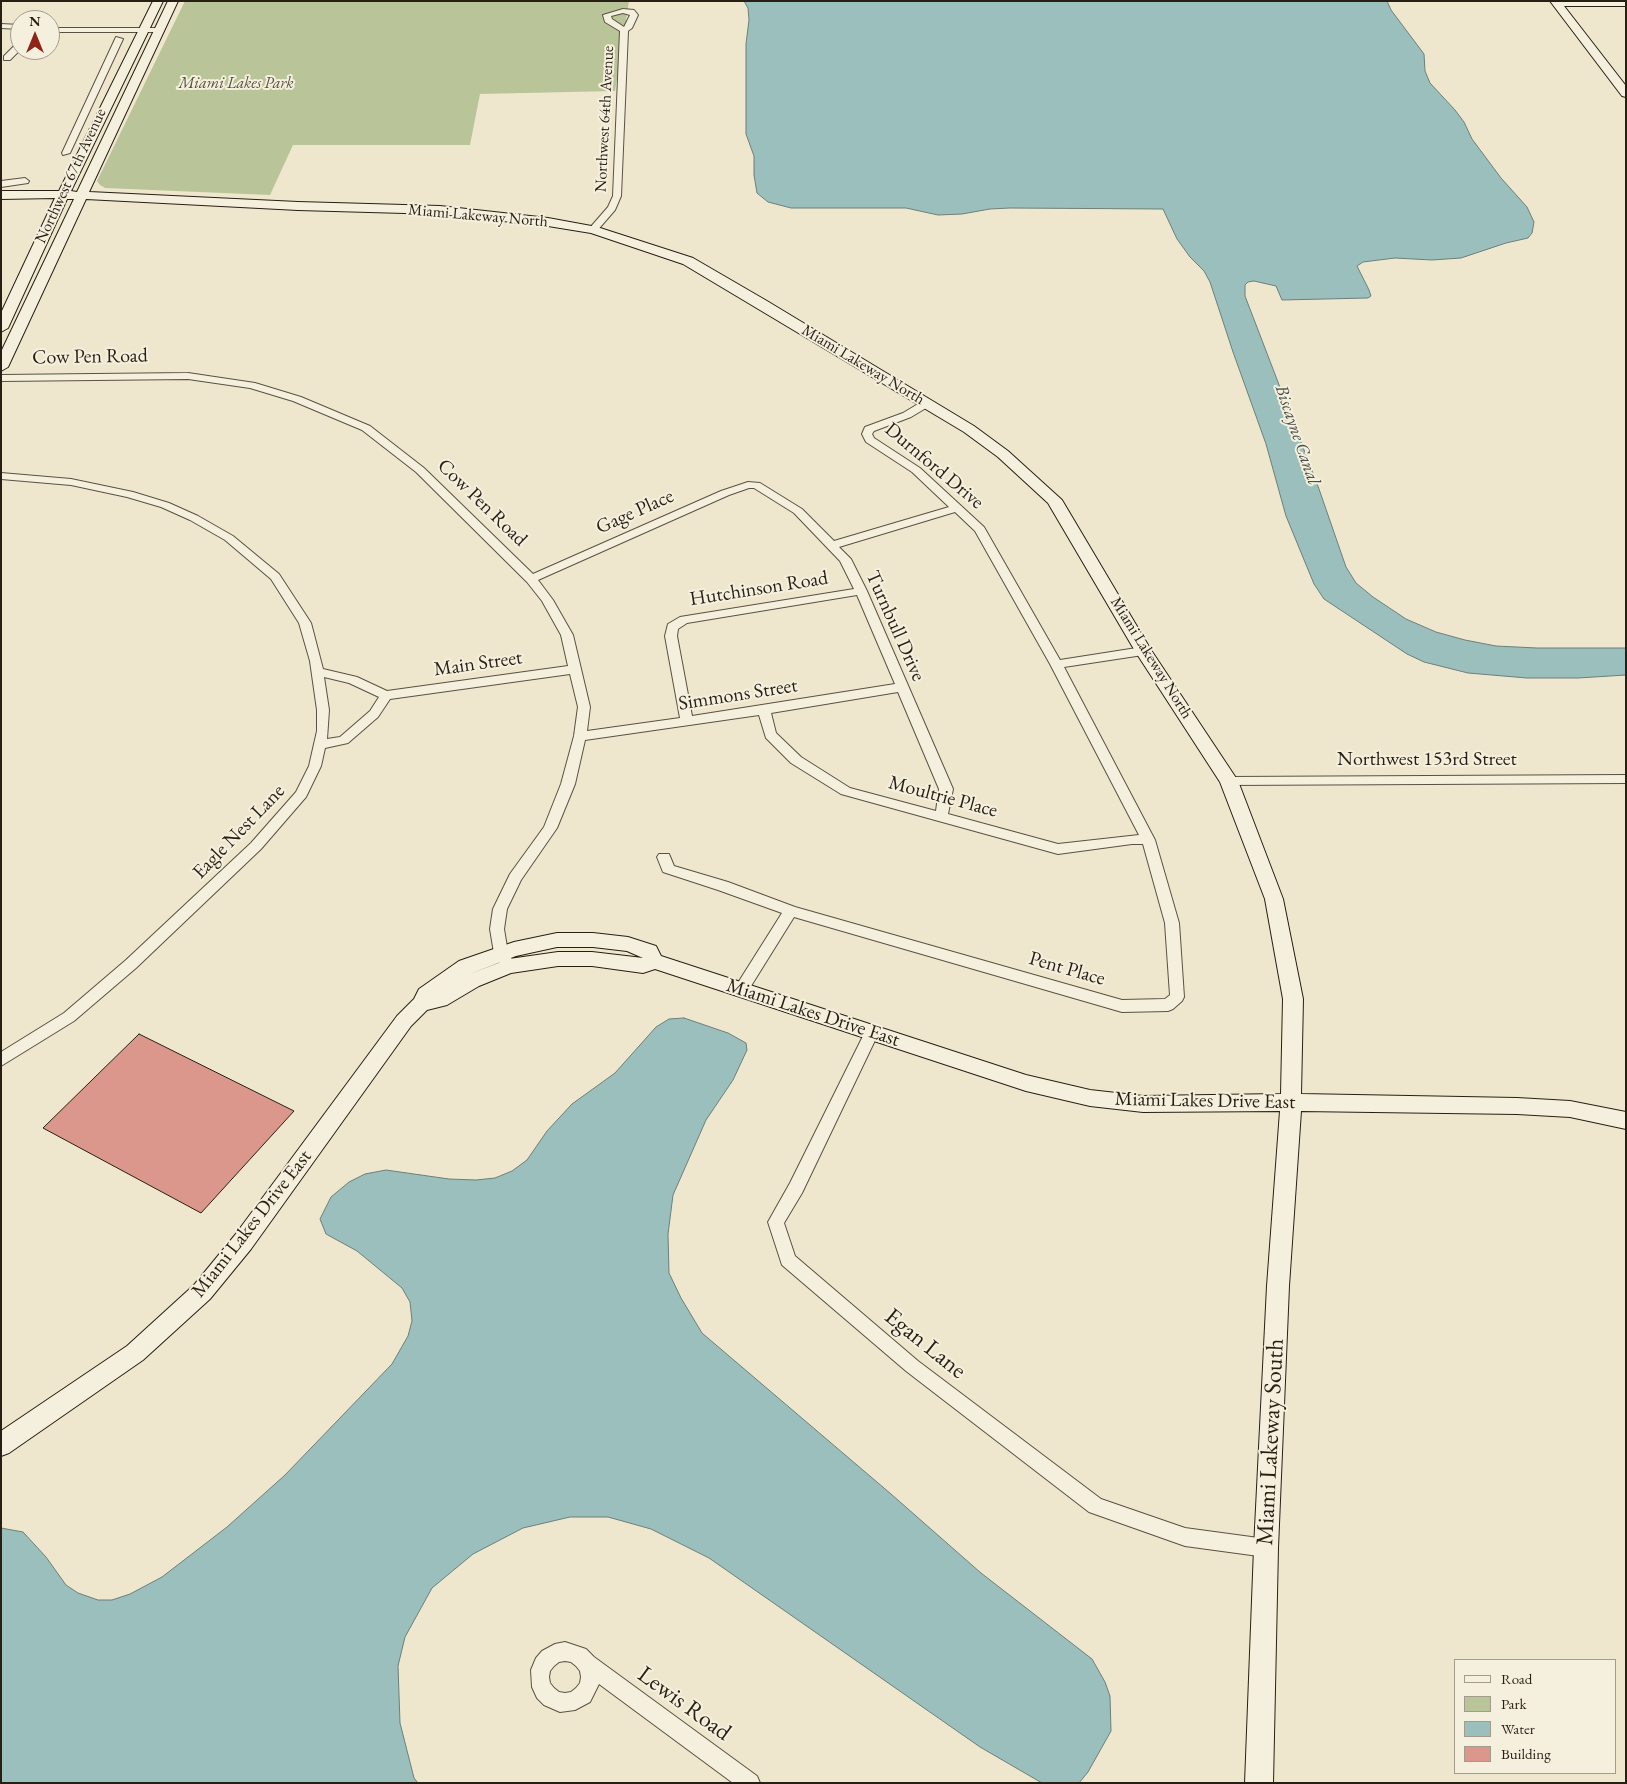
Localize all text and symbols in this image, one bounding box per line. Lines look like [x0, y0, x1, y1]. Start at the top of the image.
north arrow [10, 10, 60, 60]
text: N [29, 12, 41, 30]
street label: Northwest 64th Avenue [592, 45, 618, 193]
park label: Miami Lakes Park [178, 74, 294, 94]
street label: Northwest 67th Avenue [31, 105, 111, 247]
street label: Miami Lakeway North [407, 200, 549, 232]
street label: Miami Lakeway North [798, 321, 928, 409]
street label: Cow Pen Road [32, 344, 148, 370]
water label: Biscayne Canal [1270, 382, 1324, 488]
street label: Durnford Drive [880, 418, 988, 514]
street label: Cow Pen Road [432, 454, 532, 552]
street label: Gage Place [592, 484, 678, 540]
street label: Hutchinson Road [688, 566, 830, 612]
street label: Turnbull Drive [860, 567, 930, 685]
street label: Miami Lakeway North [1106, 594, 1196, 722]
street label: Main Street [432, 646, 524, 682]
street label: Simmons Street [677, 674, 799, 716]
street label: Northwest 153rd Street [1337, 748, 1517, 772]
street label: Moultrie Place [886, 771, 1000, 823]
street label: Eagle Nest Lane [188, 780, 290, 884]
street label: Pent Place [1026, 947, 1108, 991]
street label: Miami Lakes Drive East [723, 974, 903, 1052]
street label: Miami Lakes Drive East [1114, 1087, 1296, 1115]
street label: Miami Lakes Drive East [187, 1145, 317, 1303]
street label: Egan Lane [878, 1302, 972, 1386]
street label: Miami Lakeway South [1251, 1338, 1291, 1546]
legend [1454, 1659, 1617, 1774]
street label: Lewis Road [632, 1660, 736, 1748]
text: Road [1501, 1669, 1532, 1688]
text: Park [1501, 1694, 1527, 1713]
text: Water [1501, 1719, 1535, 1738]
text: Building [1501, 1744, 1551, 1763]

